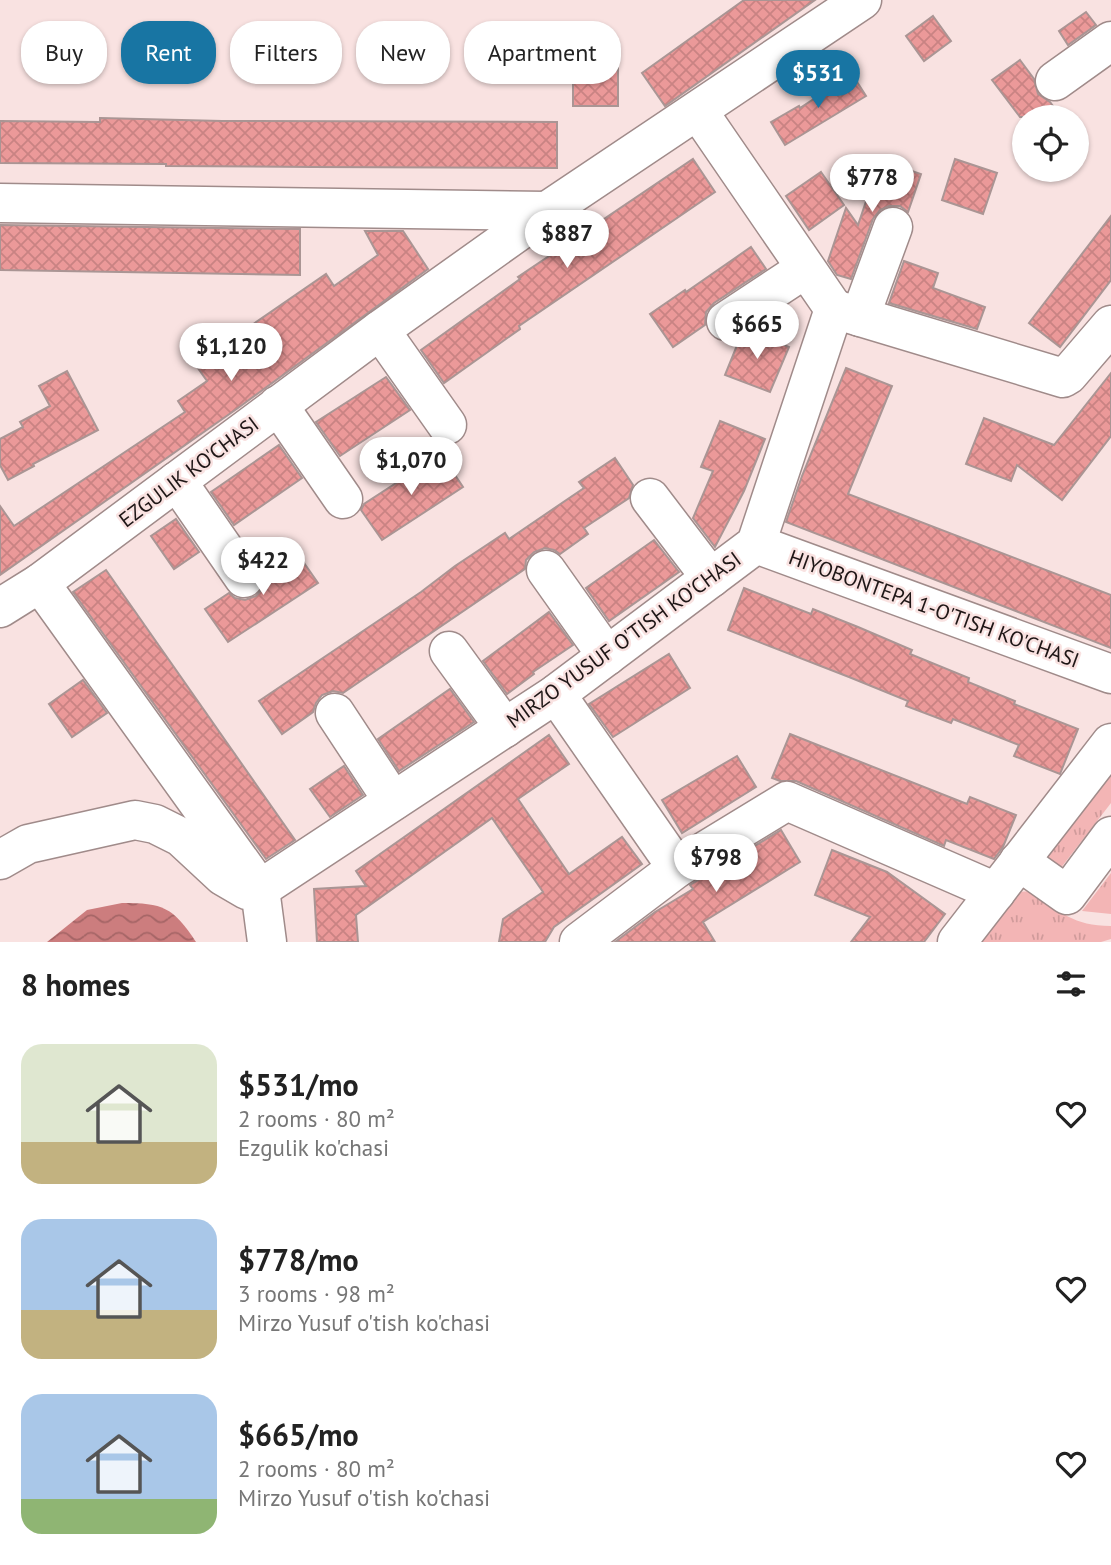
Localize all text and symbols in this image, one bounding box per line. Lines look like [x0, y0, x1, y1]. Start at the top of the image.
chip: Buy [21, 21, 107, 84]
chip: Rent [121, 21, 216, 84]
chip: Filters [230, 21, 342, 84]
chip: New [356, 21, 450, 84]
chip: Apartment [464, 21, 621, 84]
pin: $531 [777, 50, 859, 110]
text: $531 [792, 58, 844, 87]
map controls [1012, 105, 1089, 182]
button: locate [1012, 105, 1089, 182]
pin: $778 [831, 154, 913, 214]
text: $778 [846, 162, 898, 191]
pin: $887 [526, 210, 608, 270]
text: $887 [541, 218, 593, 247]
pin: $665 [716, 302, 798, 361]
text: $665 [731, 309, 783, 338]
pin: $1,120 [174, 324, 288, 383]
text: $1,120 [195, 331, 267, 360]
street label: EZGULIK KO'CHASI [113, 410, 264, 533]
pin: $1,070 [354, 438, 468, 497]
text: $1,070 [375, 445, 447, 474]
pin: $422 [222, 538, 304, 597]
street label: HIYOBONTEPA 1-O'TISH KO'CHASI [785, 543, 1083, 674]
text: $422 [237, 545, 289, 574]
street label: MIRZO YUSUF O'TISH KO'CHASI [501, 545, 746, 734]
pin: $798 [675, 834, 757, 894]
text: $798 [690, 842, 742, 871]
text: 8 homes [21, 965, 130, 1004]
icon: filters [1052, 965, 1090, 1003]
text: $531/mo [238, 1065, 359, 1104]
icon: home [77, 1072, 161, 1156]
icon: heart [1052, 1095, 1090, 1133]
text: 2 rooms · 80 m² [238, 1104, 395, 1133]
text: Ezgulik ko'chasi [238, 1133, 389, 1162]
text: $778/mo [238, 1240, 359, 1279]
icon: home [77, 1247, 161, 1331]
icon: heart [1052, 1270, 1090, 1308]
text: 3 rooms · 98 m² [238, 1279, 395, 1308]
text: Mirzo Yusuf o'tish ko'chasi [238, 1308, 490, 1337]
text: $665/mo [238, 1415, 359, 1454]
icon: home [77, 1422, 161, 1506]
icon: heart [1052, 1445, 1090, 1483]
text: 2 rooms · 80 m² [238, 1454, 395, 1483]
text: Mirzo Yusuf o'tish ko'chasi [238, 1483, 490, 1512]

